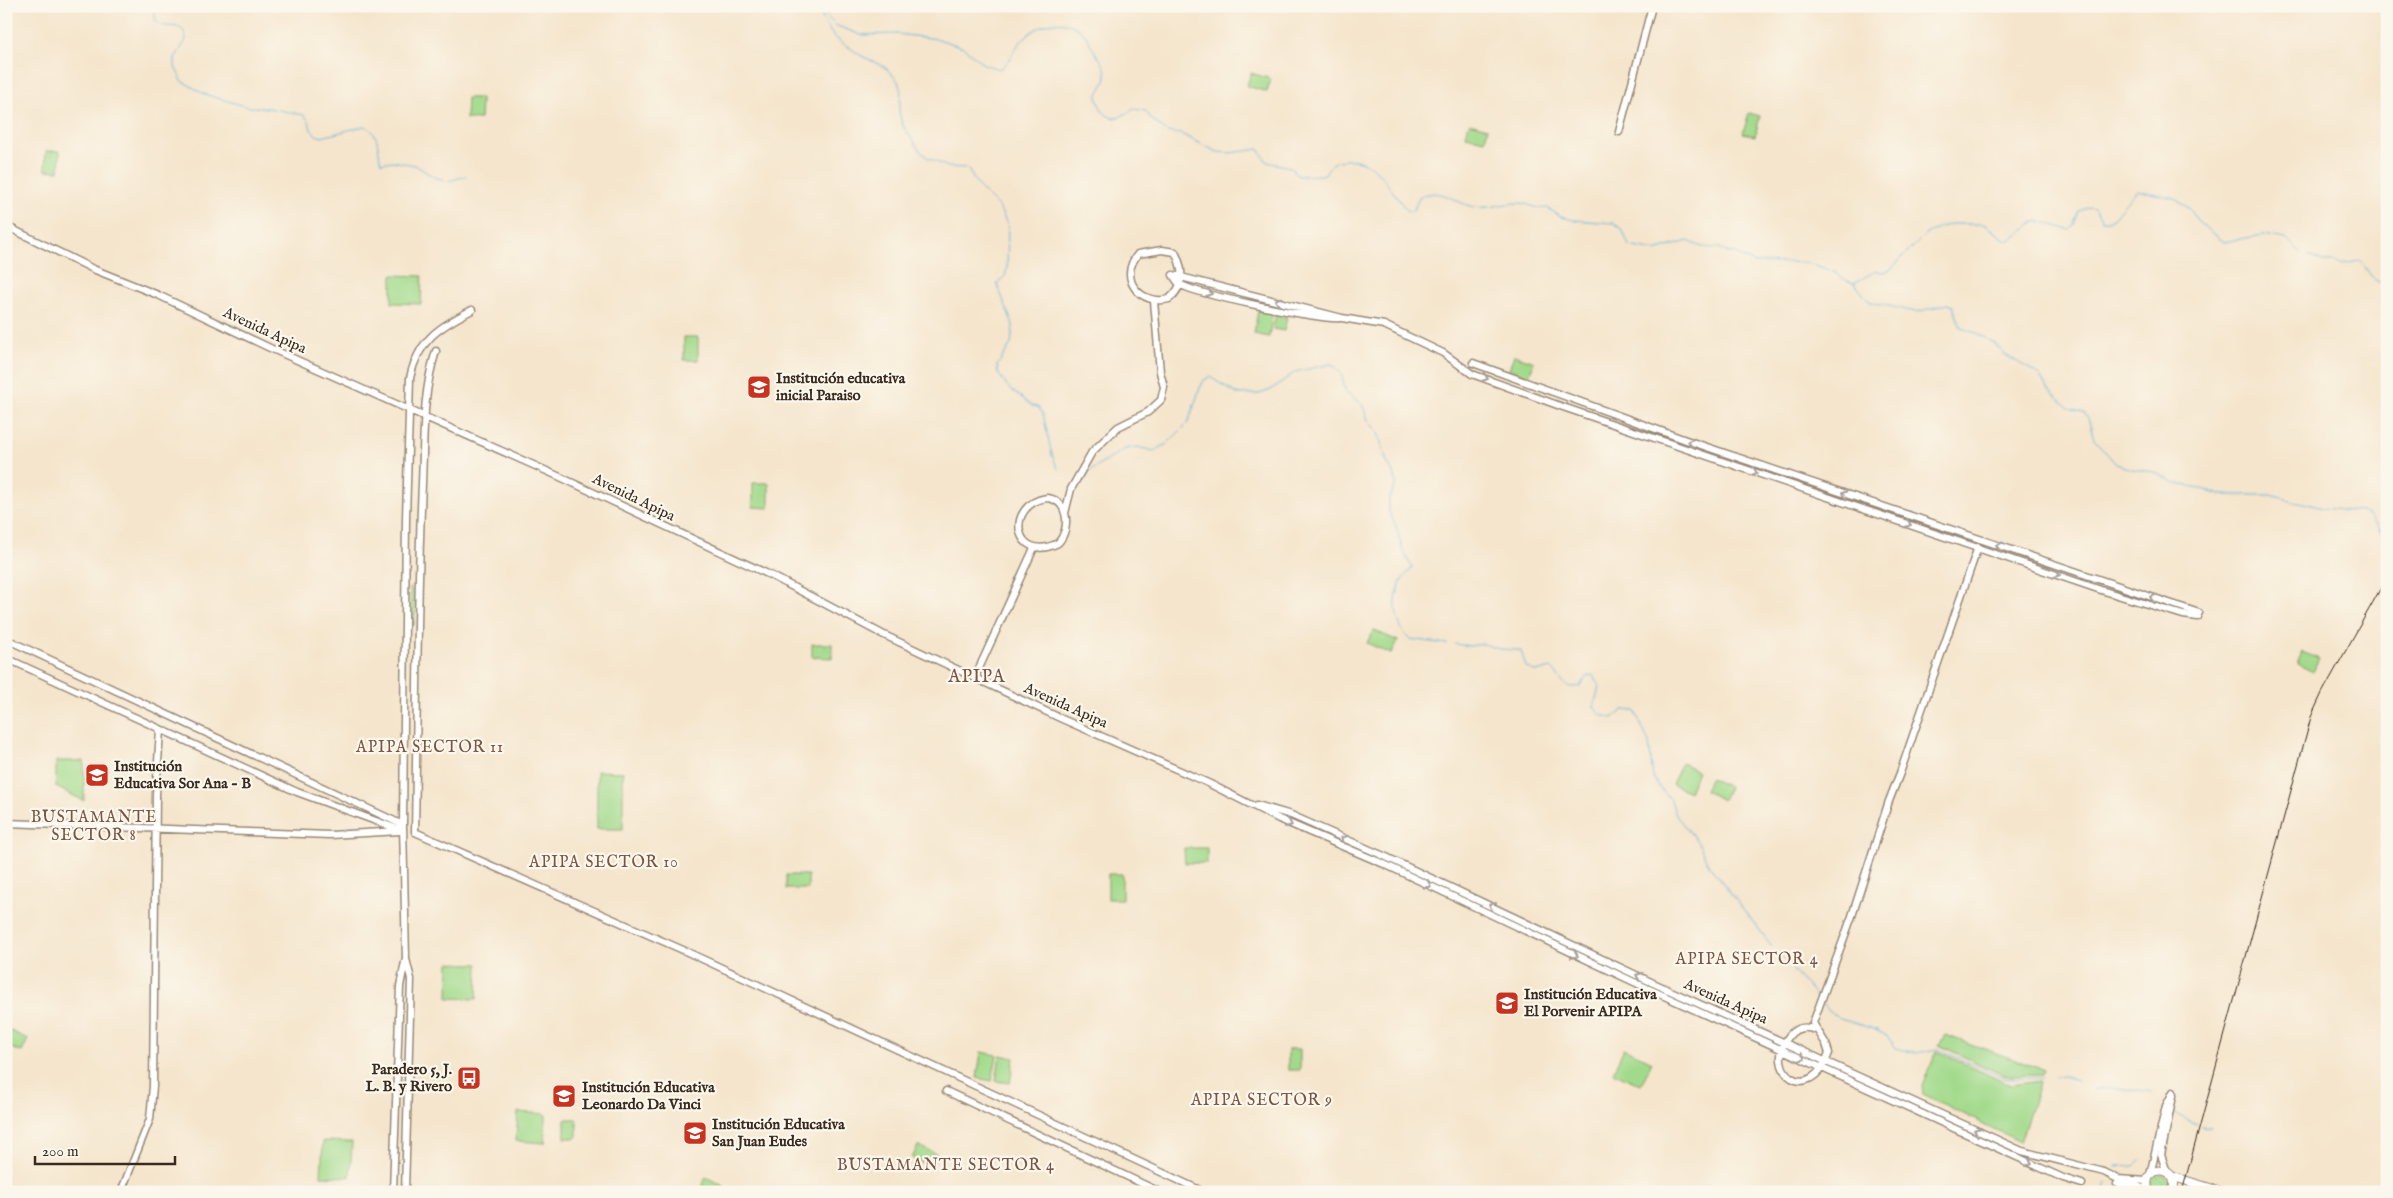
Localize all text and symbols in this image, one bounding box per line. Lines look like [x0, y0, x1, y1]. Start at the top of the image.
one-way arrow [1205, 288, 1213, 298]
one-way arrow [1273, 296, 1282, 307]
street label: Avenida Apipa [219, 302, 310, 358]
place label: Institución educativa inicial Paraiso [776, 369, 906, 405]
one-way arrow [1480, 372, 1489, 382]
school or university icon: Institución educativa inicial Paraiso [746, 374, 772, 400]
one-way arrow [1687, 438, 1696, 448]
one-way arrow [1749, 466, 1758, 476]
street label: Avenida Apipa [588, 469, 679, 526]
one-way arrow [1841, 490, 1850, 500]
one-way arrow [1903, 518, 1912, 528]
one-way arrow [1995, 542, 2003, 552]
one-way arrow [2052, 568, 2060, 578]
one-way arrow [2149, 593, 2157, 603]
district label: APIPA [947, 666, 1006, 689]
street label: Avenida Apipa [1020, 678, 1111, 733]
district label: APIPA SECTOR 11 [355, 738, 504, 758]
place label: Institución Educativa Sor Ana - B [114, 757, 251, 793]
school or university icon: Institución Educativa Sor Ana - B [84, 762, 110, 788]
district label: BUSTAMANTE SECTOR 8 [31, 808, 157, 846]
one-way arrow [1284, 817, 1293, 828]
one-way arrow [1340, 834, 1349, 845]
district label: APIPA SECTOR 10 [528, 853, 679, 873]
one-way arrow [1423, 879, 1432, 889]
one-way arrow [1488, 902, 1497, 913]
one-way arrow [1570, 948, 1579, 959]
district label: APIPA SECTOR 4 [1675, 950, 1818, 970]
one-way arrow [1635, 972, 1644, 982]
street label: Avenida Apipa [1680, 974, 1771, 1029]
place label: Institución Educativa El Porvenir APIPA [1524, 985, 1657, 1021]
school or university icon: Institución Educativa El Porvenir APIPA [1494, 990, 1520, 1016]
one-way arrow [1797, 1052, 1806, 1062]
place label: Paradero 5, J. L. B. y Rivero [365, 1060, 452, 1096]
bus stop icon: Paradero 5, J. L. B. y Rivero [456, 1065, 482, 1091]
place label: Institución Educativa Leonardo Da Vinci [582, 1078, 715, 1114]
school or university icon: Institución Educativa Leonardo Da Vinci [551, 1083, 577, 1109]
district label: APIPA SECTOR 9 [1190, 1091, 1333, 1111]
place label: Institución Educativa San Juan Eudes [712, 1115, 845, 1151]
school or university icon: Institución Educativa San Juan Eudes [682, 1120, 708, 1146]
one-way arrow [1973, 1127, 1982, 1138]
scale bar [35, 1133, 175, 1165]
text: 200 m [42, 1142, 79, 1161]
district label: BUSTAMANTE SECTOR 4 [837, 1156, 1055, 1176]
one-way arrow [2024, 1157, 2033, 1168]

